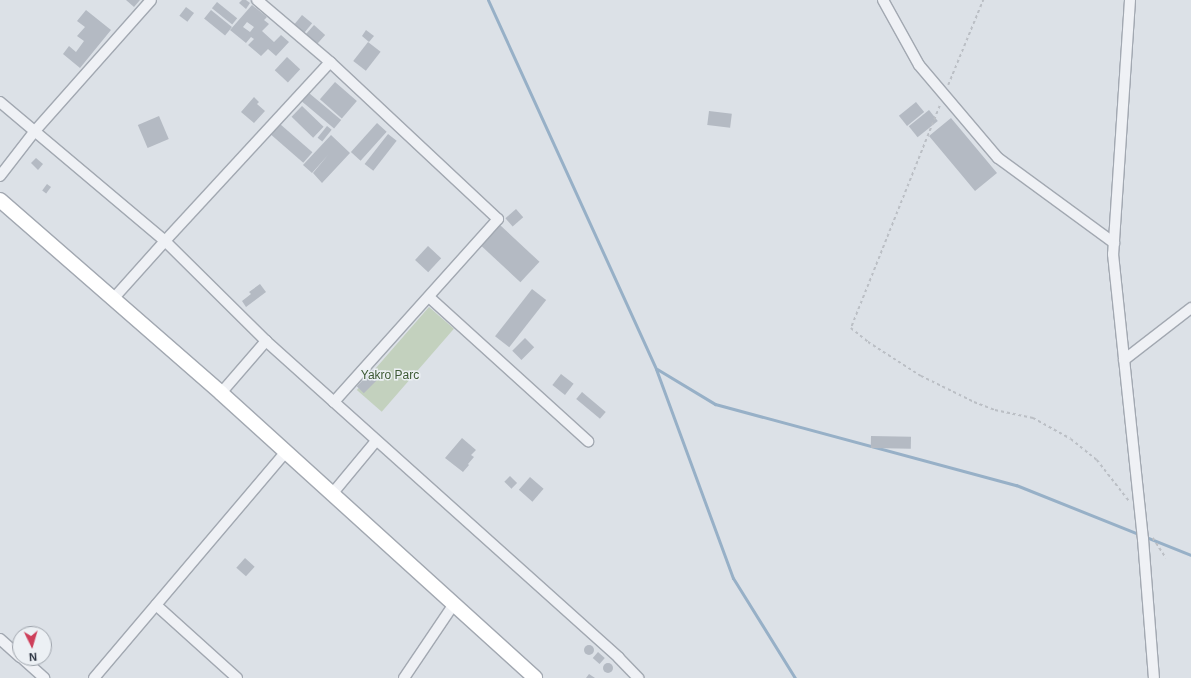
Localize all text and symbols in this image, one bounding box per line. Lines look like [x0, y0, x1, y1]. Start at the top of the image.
park label: Yakro Parc [361, 369, 419, 383]
north arrow [12, 626, 52, 666]
text: N [28, 651, 37, 663]

